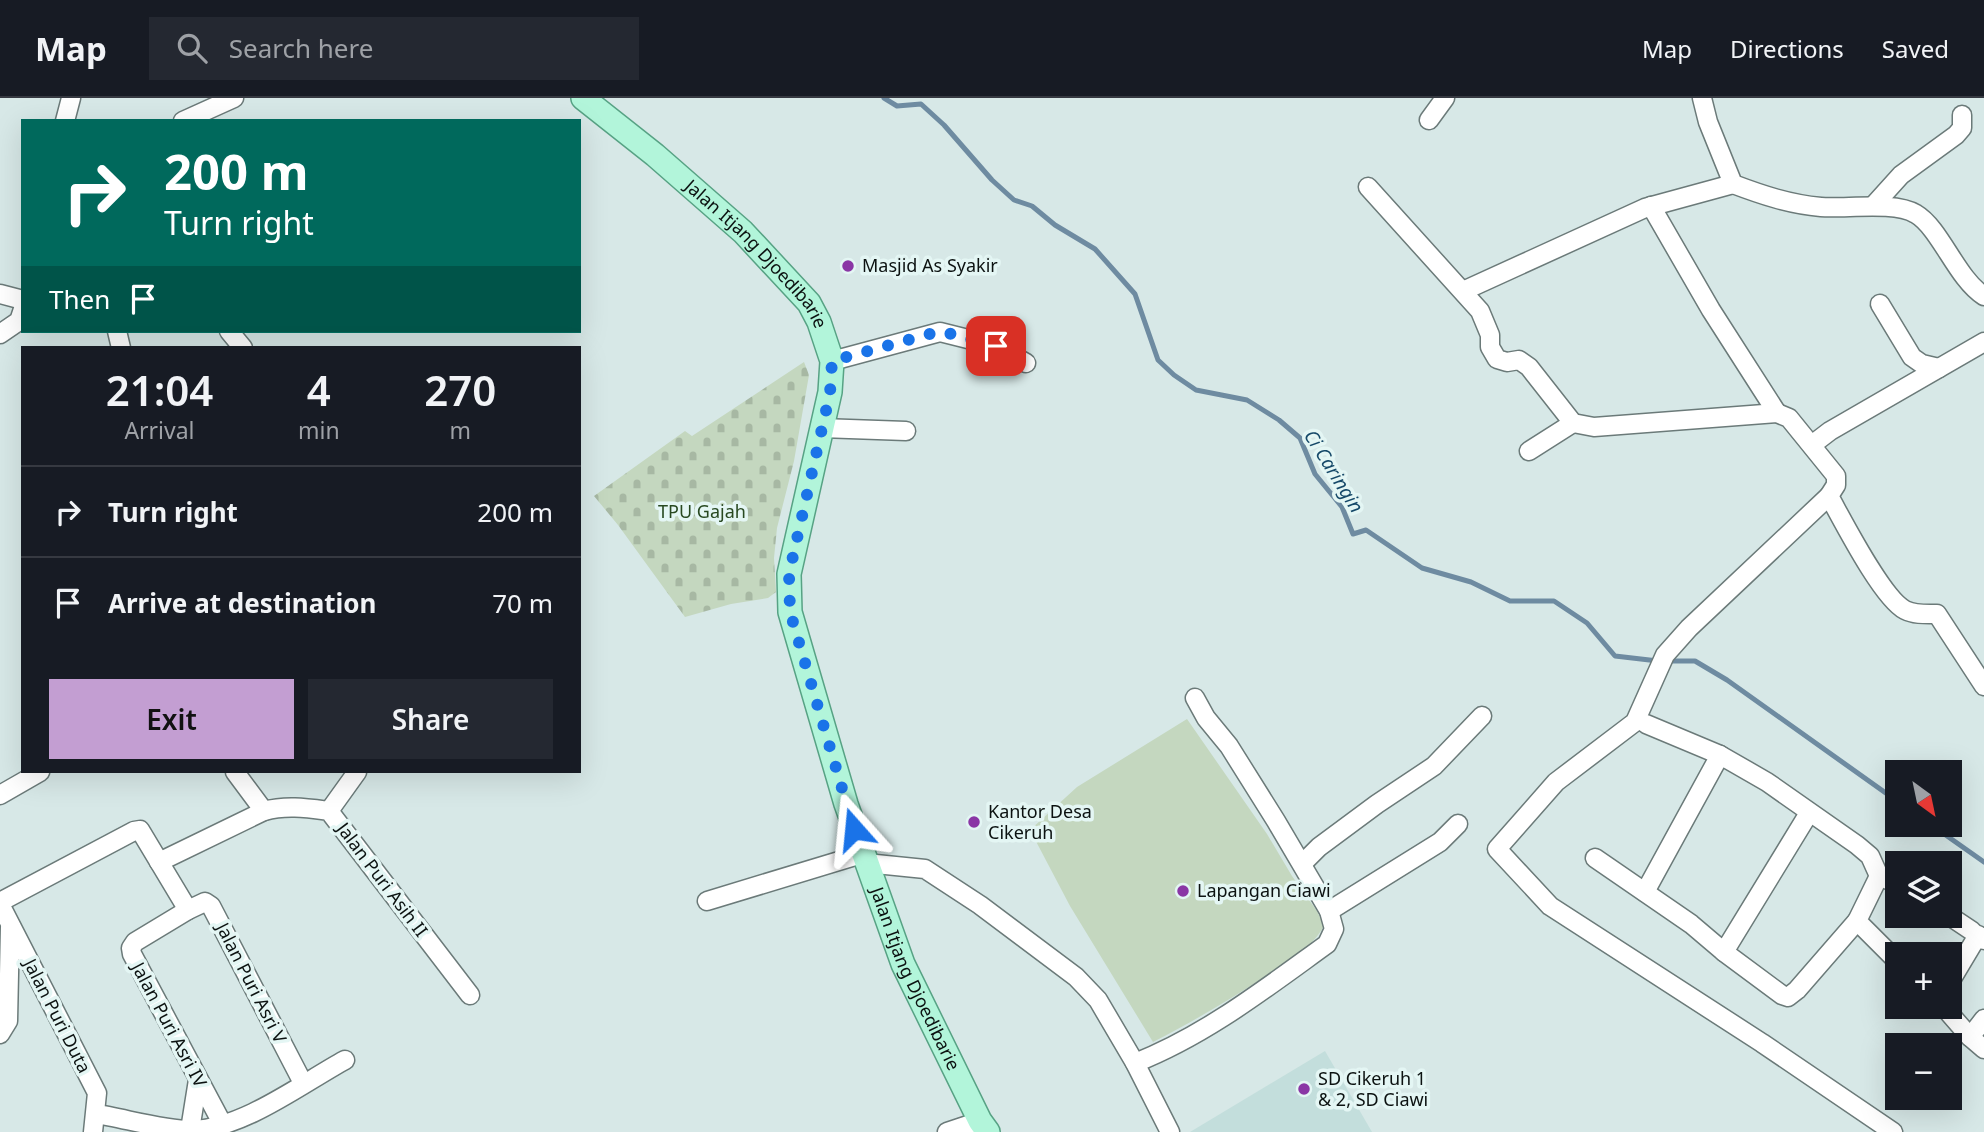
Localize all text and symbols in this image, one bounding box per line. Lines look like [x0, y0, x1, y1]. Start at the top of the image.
search box [149, 17, 639, 80]
text: Map [35, 26, 107, 71]
icon: search [173, 29, 211, 67]
text: Search here [229, 30, 373, 66]
text: Map [1642, 32, 1692, 65]
text: Directions [1730, 32, 1844, 65]
text: Saved [1882, 32, 1949, 65]
text: 200 m [164, 138, 309, 204]
icon: right [49, 147, 140, 238]
street label: Jalan Itjang Djoedibarie [679, 172, 833, 331]
text: Turn right [164, 201, 314, 244]
place label: Masjid As Syakir [862, 253, 998, 277]
marker: Masjid As Syakir [840, 258, 856, 274]
icon: arrive [124, 280, 162, 318]
text: Then [49, 281, 110, 317]
pin [966, 316, 1026, 376]
icon: arrive [977, 327, 1015, 365]
text: 21:04 [106, 361, 213, 418]
text: 4 [307, 361, 331, 418]
text: 270 [424, 361, 496, 418]
text: Arrival [124, 414, 195, 446]
text: min [298, 414, 340, 446]
text: m [450, 414, 471, 446]
water label: Ci Caringin [1298, 425, 1370, 517]
icon: right [49, 493, 87, 531]
text: Turn right [108, 494, 238, 530]
text: 200 m [477, 494, 553, 530]
park label: TPU Gajah [658, 499, 746, 523]
icon: arrive [49, 584, 87, 622]
text: Arrive at destination [108, 585, 377, 621]
text: 70 m [492, 585, 553, 621]
button: Exit [49, 679, 294, 759]
button: Share [308, 679, 553, 759]
north arrow [1885, 760, 1962, 836]
map controls [1885, 760, 1962, 1110]
position arrow [817, 792, 891, 866]
place label: Kantor Desa Cikeruh [988, 799, 1092, 844]
marker: Kantor Desa Cikeruh [966, 814, 982, 830]
street label: Jalan Puri Asih II [331, 816, 434, 941]
button: layers [1885, 851, 1962, 928]
place label: Lapangan Ciawi [1197, 878, 1331, 902]
street label: Jalan Itjang Djoedibarie [865, 882, 966, 1074]
marker: Lapangan Ciawi [1175, 883, 1191, 899]
street label: Jalan Puri Asri V [210, 917, 293, 1047]
button: + [1885, 942, 1962, 1019]
street label: Jalan Puri Duta [18, 953, 97, 1077]
street label: Jalan Puri Asri IV [126, 956, 213, 1091]
button: − [1885, 1033, 1962, 1110]
place label: SD Cikeruh 1 & 2, SD Ciawi [1318, 1066, 1428, 1111]
marker: SD Cikeruh 1 & 2, SD Ciawi [1296, 1081, 1312, 1097]

